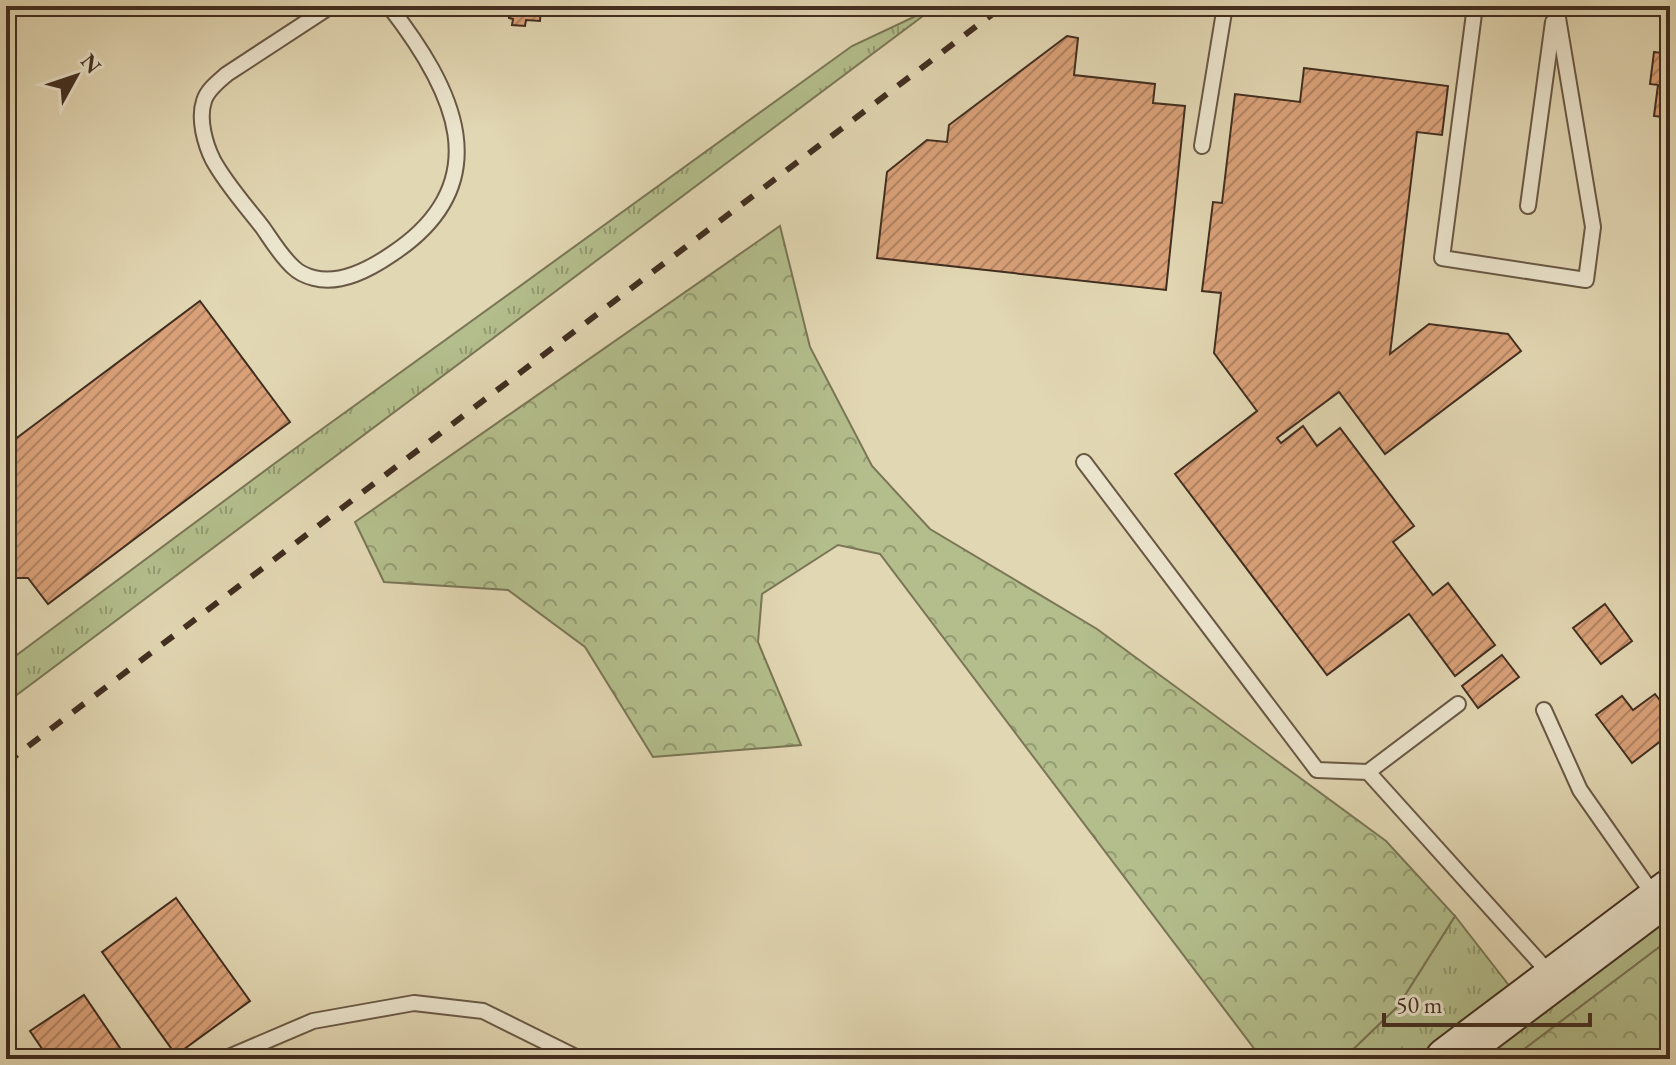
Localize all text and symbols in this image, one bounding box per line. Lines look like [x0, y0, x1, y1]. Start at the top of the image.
north arrow [36, 36, 116, 116]
text: N [74, 47, 108, 80]
scale bar [1384, 977, 1590, 1027]
text: 50 m [1396, 989, 1443, 1020]

